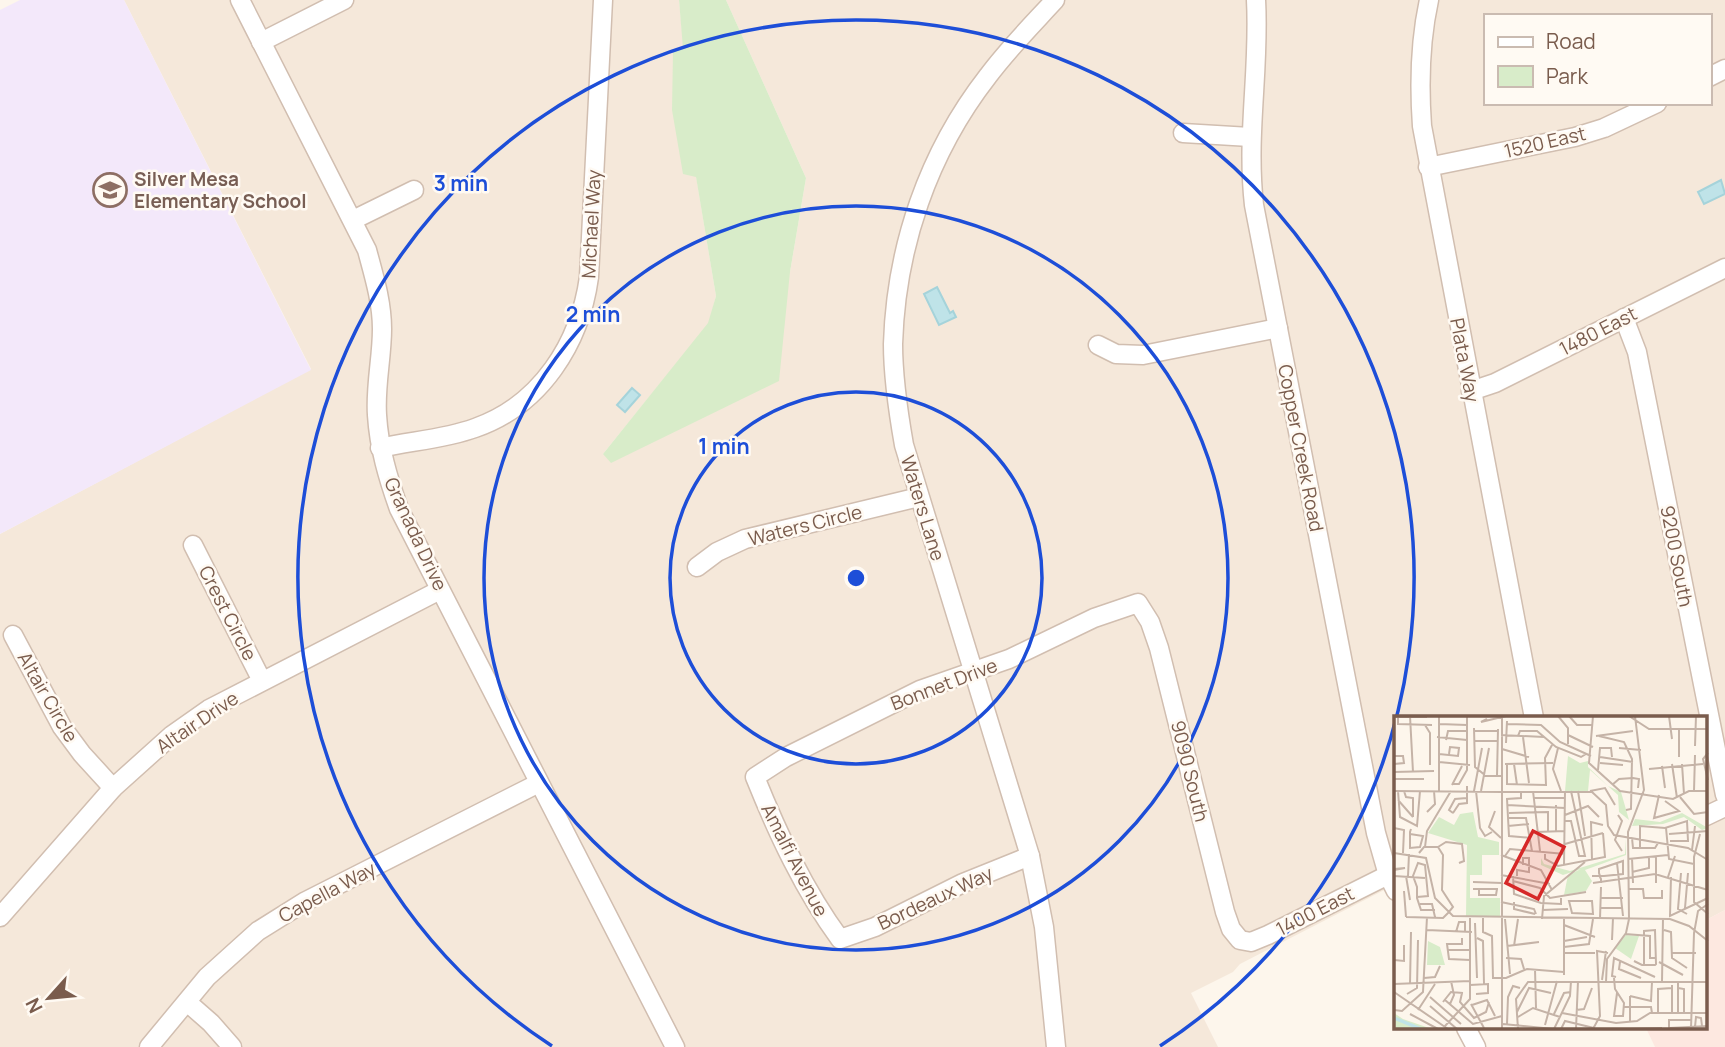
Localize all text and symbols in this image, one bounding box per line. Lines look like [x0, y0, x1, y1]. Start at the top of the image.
legend [1484, 14, 1711, 105]
text: Road [1546, 27, 1596, 55]
text: Park [1546, 62, 1588, 90]
street label: 1520 East [1502, 120, 1588, 164]
place label: Silver Mesa Elementary School [134, 166, 307, 214]
text: 3 min [434, 169, 488, 197]
street label: Michael Way [575, 169, 607, 279]
school or university icon: Silver Mesa Elementary School [91, 171, 129, 209]
text: 2 min [566, 300, 620, 328]
street label: 1480 East [1555, 300, 1641, 362]
street label: Plata Way [1444, 316, 1486, 404]
street label: Copper Creek Road [1272, 362, 1330, 534]
text: 1 min [698, 432, 750, 460]
street label: Waters Lane [895, 452, 951, 564]
street label: Granada Drive [378, 473, 454, 595]
street label: Waters Circle [745, 498, 865, 552]
street label: 9200 South [1654, 503, 1700, 609]
street label: Crest Circle [193, 561, 263, 665]
centre of rings [844, 566, 868, 590]
street label: Altair Circle [12, 647, 84, 747]
street label: Bonnet Drive [887, 652, 1001, 716]
street label: Altair Drive [151, 685, 243, 759]
inset map [1394, 716, 1708, 1030]
street label: 9090 South [1165, 718, 1215, 824]
street label: Amalfi Avenue [755, 799, 835, 921]
street label: Capella Way [274, 855, 380, 929]
street label: Bordeaux Way [873, 860, 997, 936]
street label: 1400 East [1271, 880, 1359, 942]
north arrow [14, 963, 84, 1033]
text: N [19, 994, 49, 1018]

